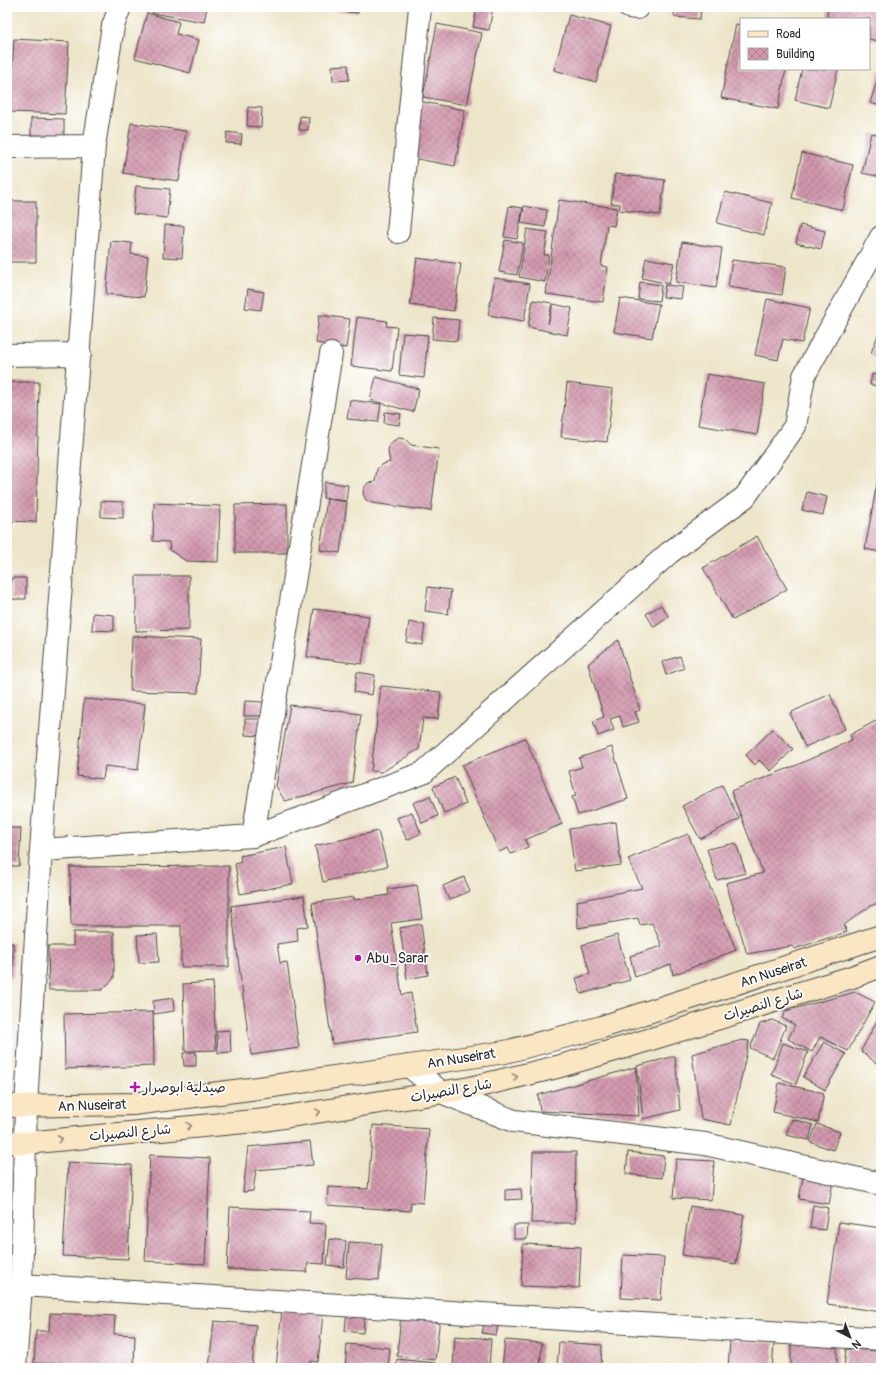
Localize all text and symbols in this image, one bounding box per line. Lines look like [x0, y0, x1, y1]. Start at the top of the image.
legend [740, 18, 870, 70]
text: Road [776, 27, 801, 42]
text: Building [776, 47, 815, 62]
place label: Abu_Sarar [366, 950, 429, 967]
marker: Abu_Sarar [353, 953, 363, 963]
street label: An Nuseirat [738, 954, 809, 991]
street label: شارع النصيرات [721, 984, 805, 1026]
street label: An Nuseirat [426, 1045, 497, 1072]
one-way arrow [511, 1073, 518, 1082]
street label: شارع النصيرات [409, 1075, 493, 1107]
place label: صيدلية ابوصرار [142, 1079, 226, 1096]
marker: صيدلية ابوصرار [130, 1082, 140, 1092]
street label: An Nuseirat [57, 1096, 127, 1115]
one-way arrow [315, 1108, 321, 1116]
street label: شارع النصيرات [88, 1120, 172, 1146]
one-way arrow [186, 1122, 192, 1131]
one-way arrow [57, 1135, 63, 1144]
north arrow [830, 1317, 870, 1357]
text: N [849, 1337, 863, 1352]

